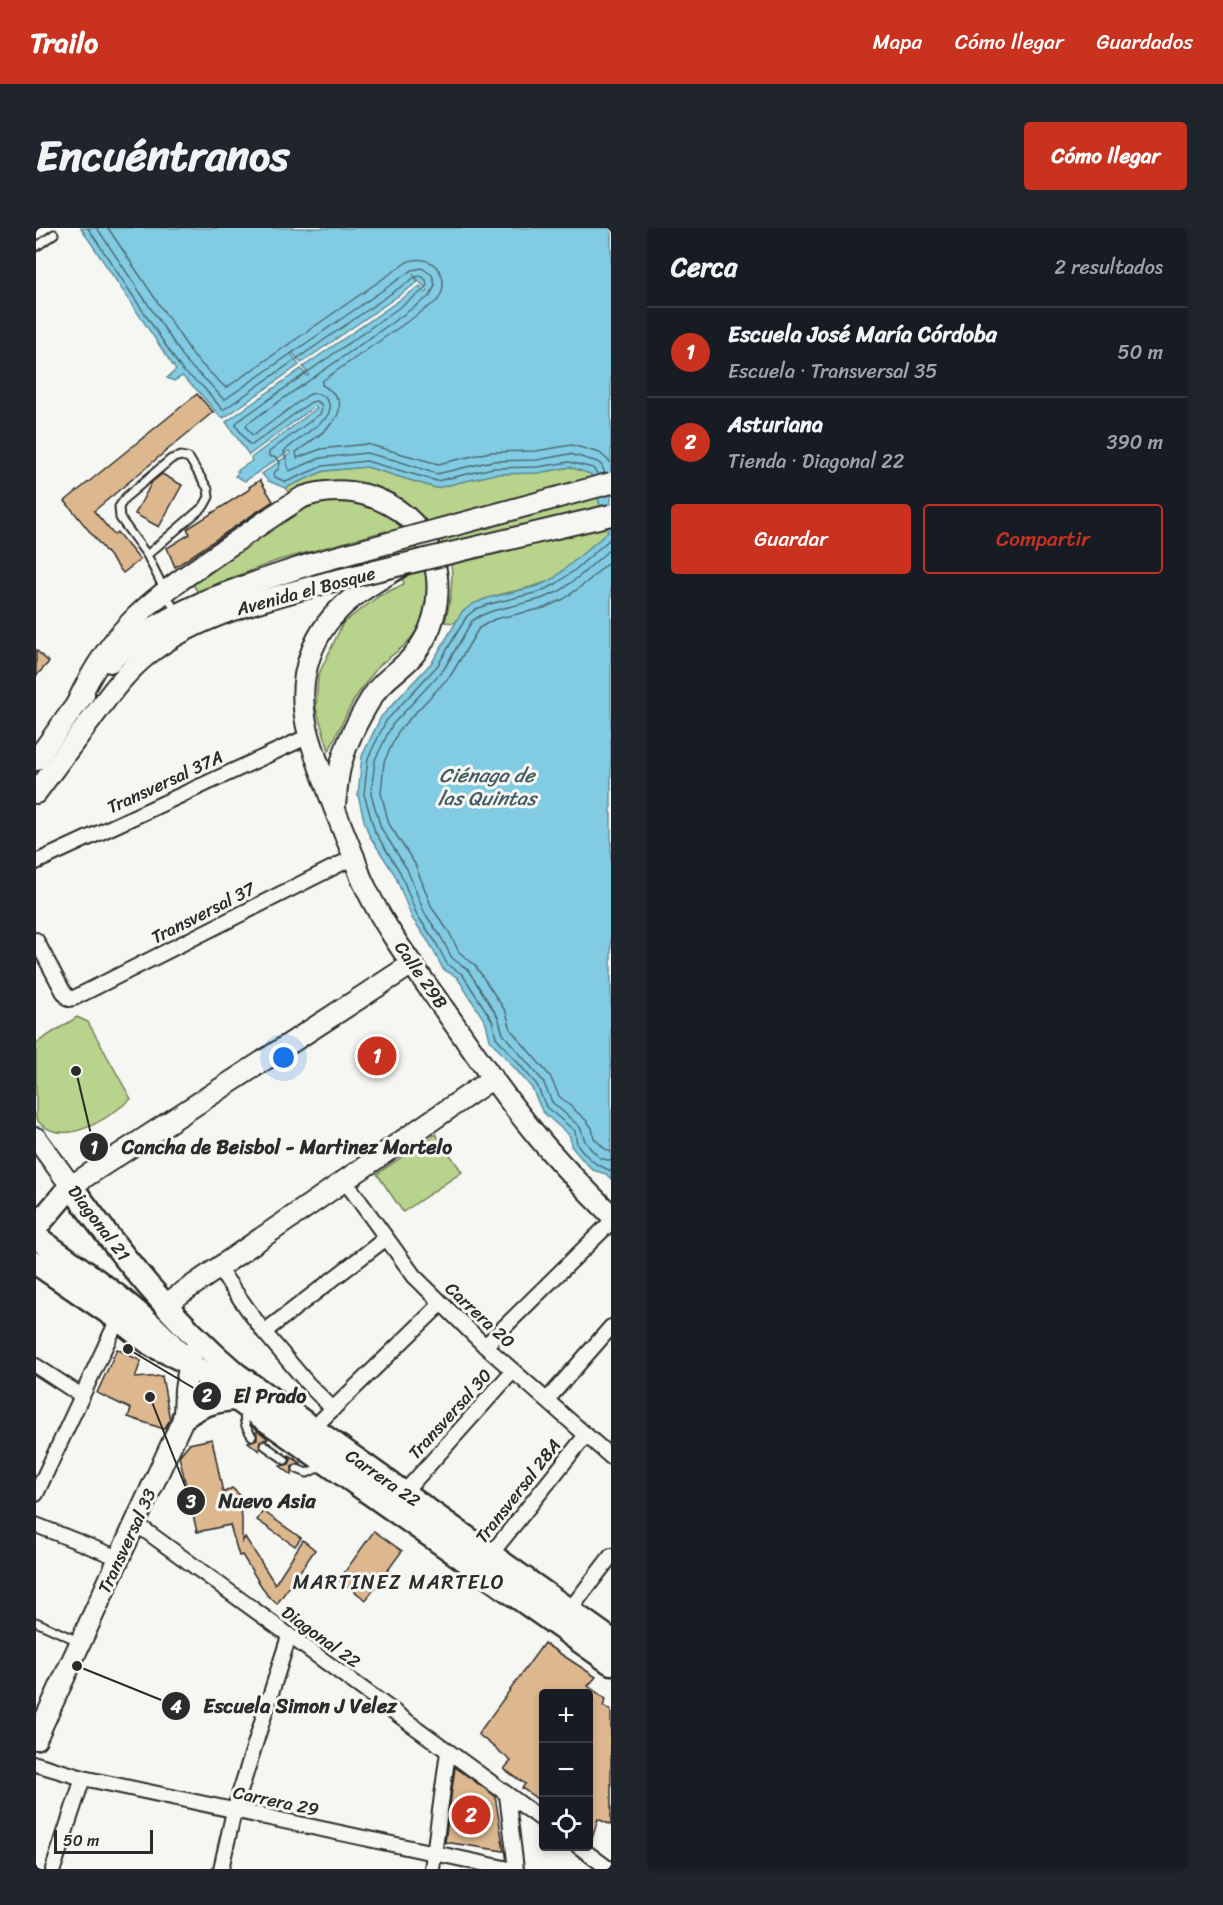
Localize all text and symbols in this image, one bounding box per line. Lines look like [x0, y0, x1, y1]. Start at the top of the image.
text: Trailo [30, 18, 98, 67]
text: Mapa [873, 23, 922, 61]
text: Cómo llegar [955, 23, 1064, 61]
text: Guardados [1097, 23, 1193, 61]
text: Encuéntranos [36, 119, 289, 193]
button: Cómo llegar [1024, 122, 1187, 190]
text: Cerca [671, 244, 737, 290]
text: 2 resultados [1054, 250, 1163, 285]
text: Escuela José María Córdoba [728, 315, 997, 354]
text: 1 [686, 335, 695, 370]
text: 50 m [1118, 335, 1163, 370]
text: Escuela · Transversal 35 [728, 354, 937, 389]
text: Asturiana [728, 405, 823, 444]
text: 2 [685, 425, 696, 460]
text: 390 m [1107, 425, 1163, 460]
text: Tienda · Diagonal 22 [728, 444, 904, 479]
button: Guardar [671, 504, 911, 574]
button: Compartir [923, 504, 1163, 574]
street label: Avenida el Bosque [232, 557, 379, 625]
street label: Transversal 37A [102, 741, 228, 823]
water label: Ciénaga de las Quintas [438, 758, 539, 816]
street label: Transversal 37 [145, 872, 262, 953]
street label: Calle 29B [386, 934, 456, 1016]
pin: 1 [358, 1034, 396, 1078]
your location [269, 1043, 298, 1072]
callout: Cancha de Beisbol - Martinez Martelo [79, 1128, 465, 1166]
text: Cancha de Beisbol - Martinez Martelo [121, 1130, 452, 1165]
text: 1 [90, 1132, 98, 1164]
street label: Diagonal 21 [59, 1178, 139, 1269]
street label: Carrera 20 [437, 1274, 523, 1356]
street label: Transversal 30 [400, 1361, 500, 1467]
callout: El Prado [192, 1377, 319, 1415]
text: El Prado [233, 1379, 307, 1414]
text: 2 [201, 1380, 213, 1412]
street label: Transversal 28A [467, 1431, 569, 1551]
street label: Carrera 22 [339, 1440, 427, 1516]
callout: Nuevo Asia [176, 1482, 328, 1520]
street label: Transversal 33 [89, 1483, 165, 1599]
text: Nuevo Asia [217, 1484, 317, 1519]
text: 3 [185, 1486, 196, 1518]
district label: MARTINEZ MARTELO [293, 1565, 505, 1600]
street label: Diagonal 22 [274, 1597, 368, 1677]
callout: Escuela Simon J Velez [161, 1687, 408, 1725]
text: Escuela Simon J Velez [203, 1689, 398, 1724]
map controls [539, 1689, 593, 1851]
button: + [539, 1689, 593, 1743]
text: 4 [169, 1691, 182, 1723]
button: − [539, 1743, 593, 1797]
street label: Carrera 29 [230, 1776, 322, 1826]
pin: 2 [452, 1792, 490, 1838]
button: locate [539, 1797, 593, 1851]
text: 50 m [63, 1826, 99, 1855]
scale bar [54, 1827, 153, 1854]

